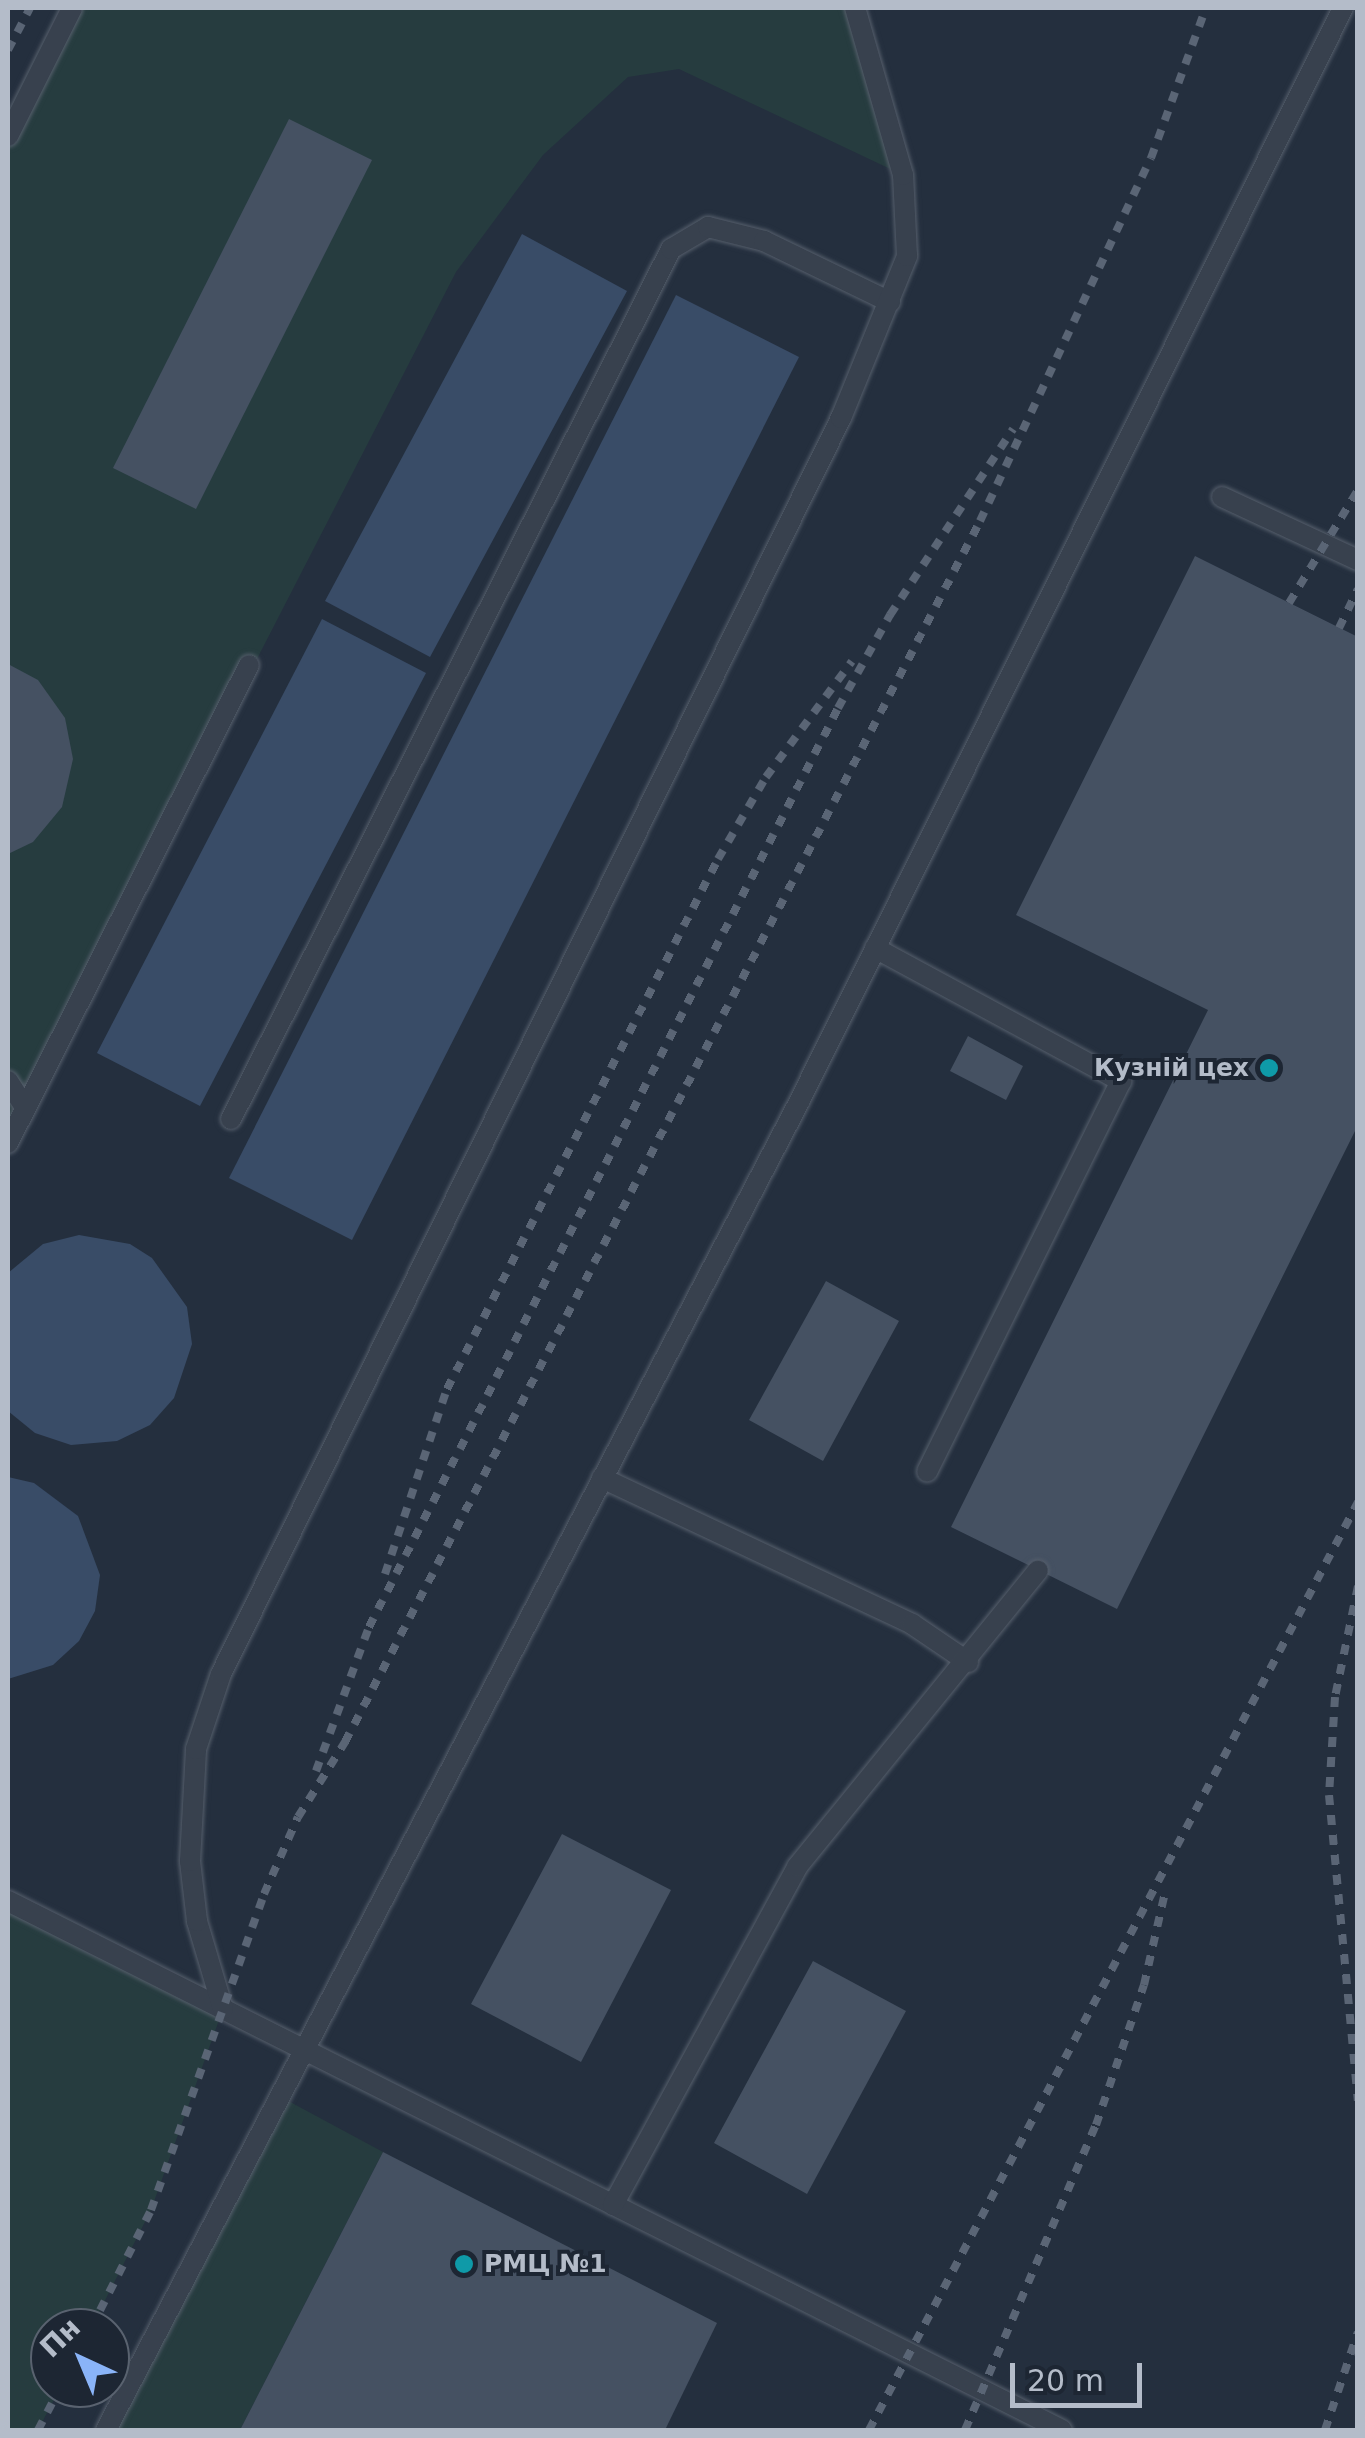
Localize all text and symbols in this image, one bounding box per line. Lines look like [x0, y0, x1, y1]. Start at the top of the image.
place label: Кузній цех [1094, 1053, 1249, 1083]
marker: Кузній цех [1258, 1057, 1280, 1079]
place label: РМЦ №1 [484, 2249, 607, 2279]
marker: РМЦ №1 [453, 2253, 475, 2275]
north arrow [30, 2308, 130, 2408]
text: Пн [33, 2311, 87, 2364]
scale bar [1015, 2343, 1148, 2405]
text: 20 m [1027, 2363, 1104, 2398]

